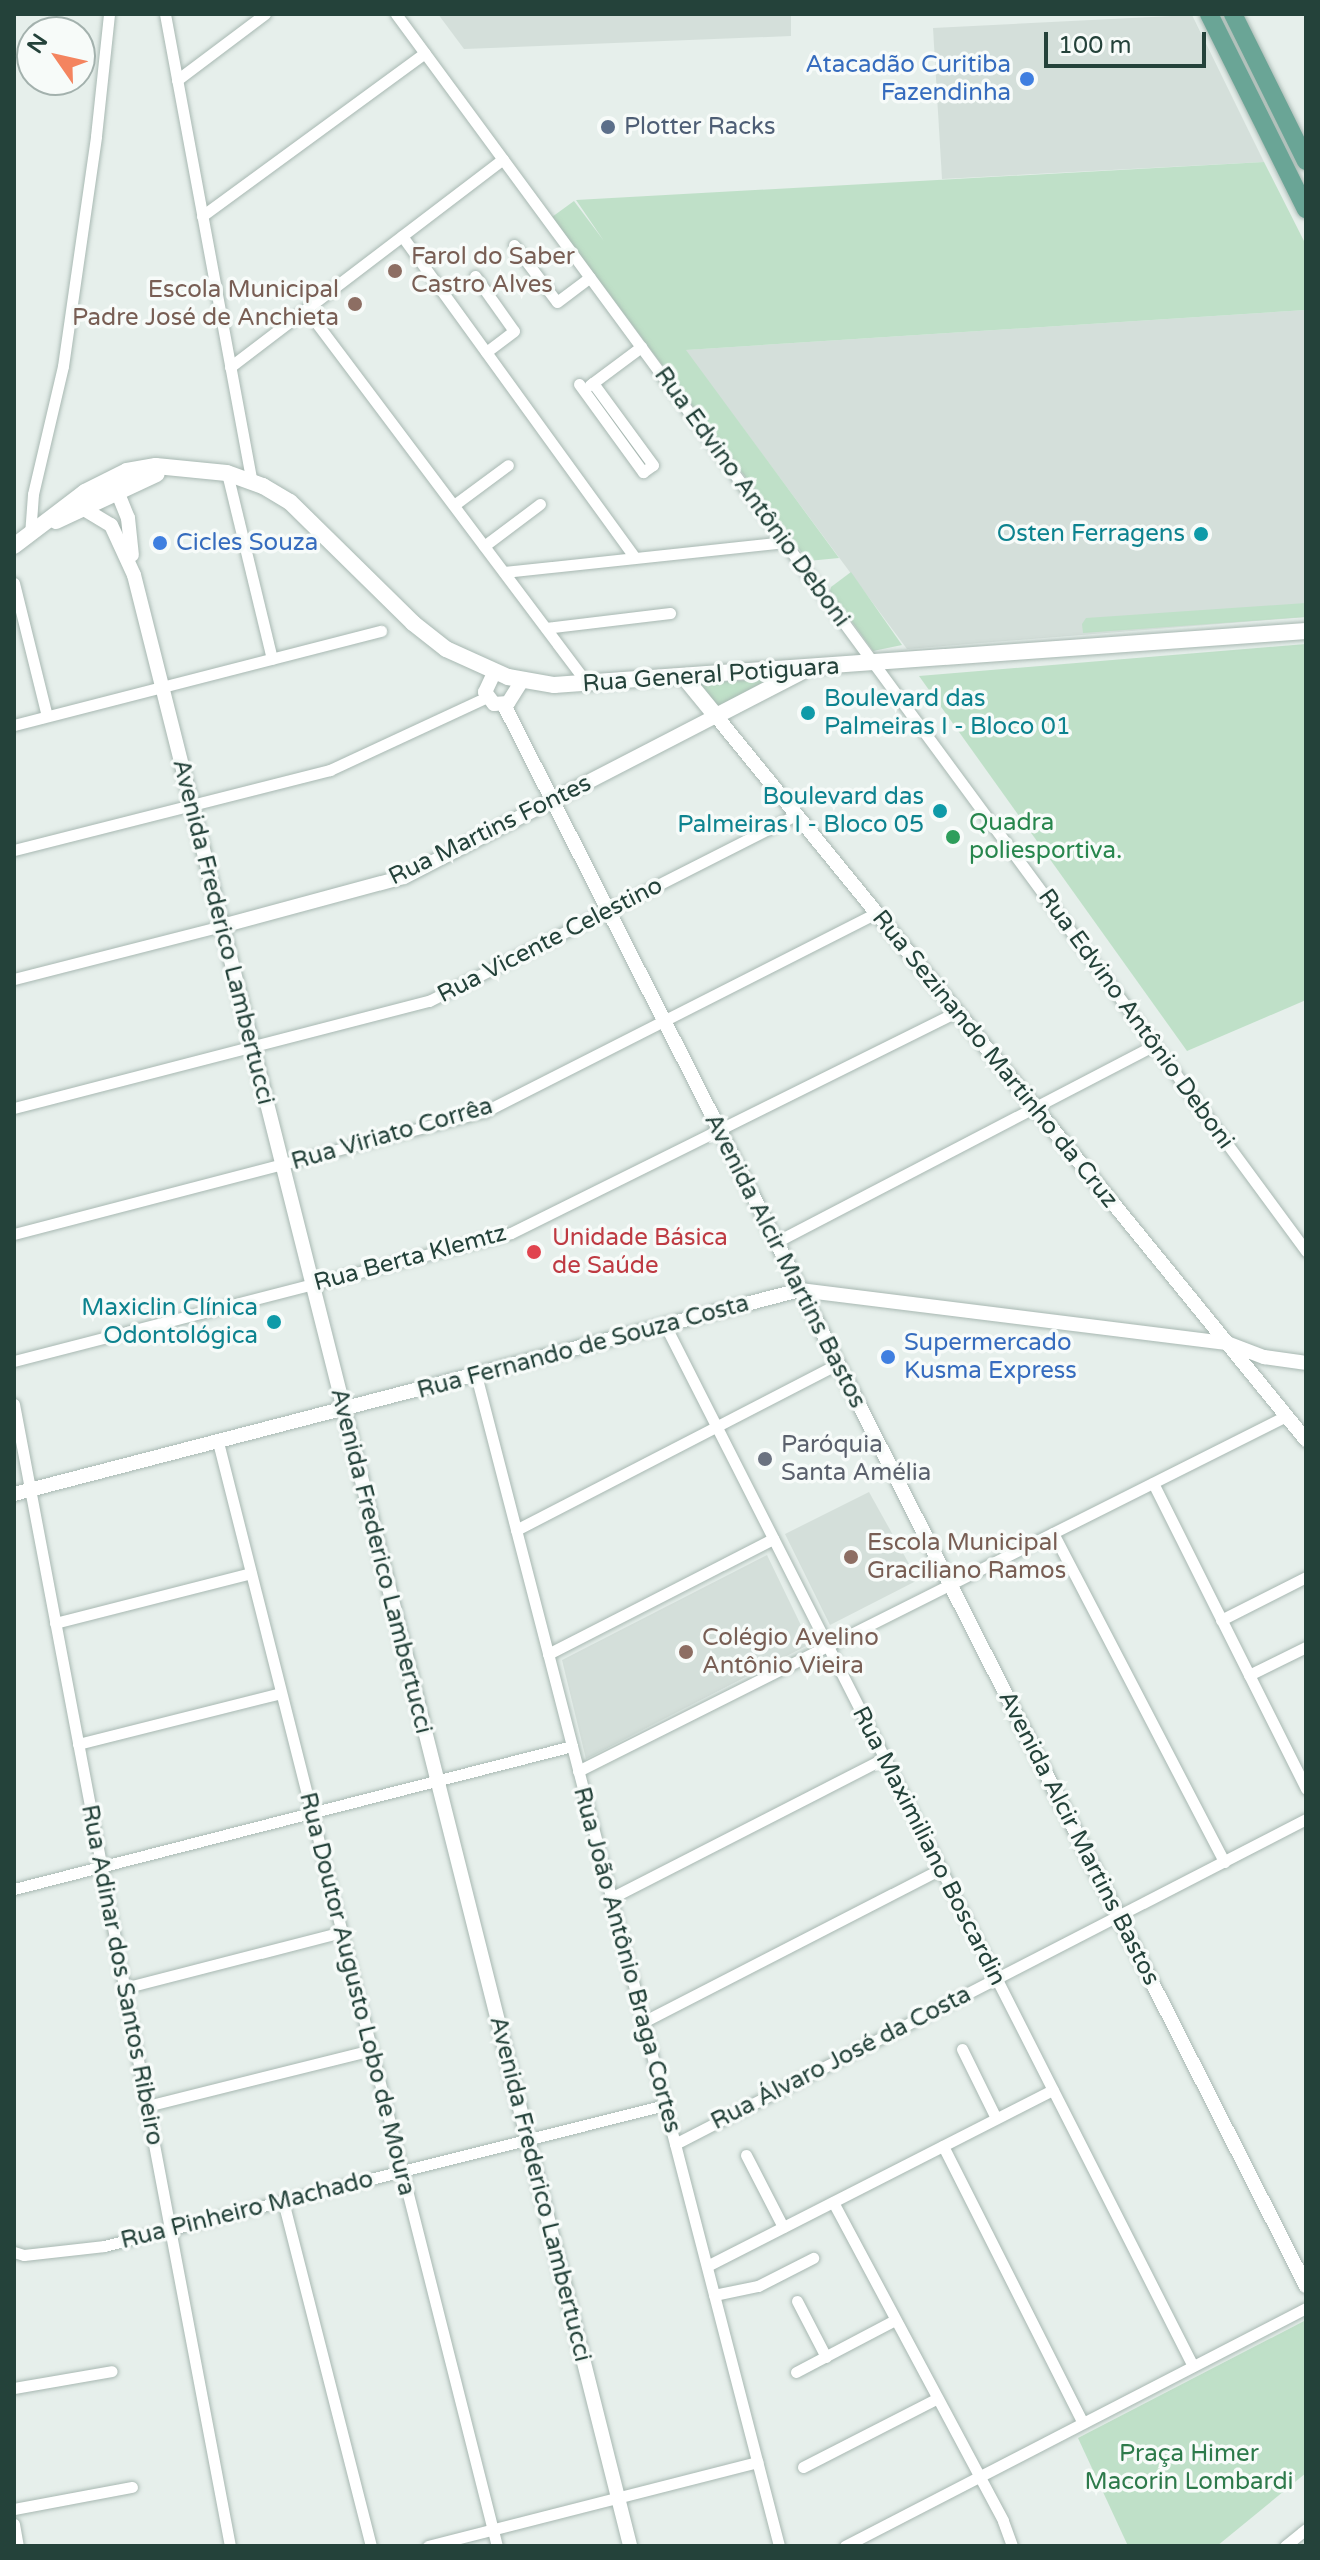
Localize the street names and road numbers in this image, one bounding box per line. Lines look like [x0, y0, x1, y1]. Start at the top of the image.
street label: Rua Edvino Antônio Deboni [648, 361, 856, 633]
street label: Rua General Potiguara [581, 652, 841, 698]
street label: Avenida Frederico Lambertucci [166, 756, 280, 1108]
street label: Rua Martins Fontes [384, 769, 596, 891]
street label: Rua Vicente Celestino [433, 871, 667, 1009]
street label: Rua Edvino Antônio Deboni [1032, 883, 1240, 1155]
street label: Rua Sezinando Martinho da Cruz [866, 904, 1124, 1214]
street label: Rua Viriato Corrêa [288, 1091, 496, 1177]
street label: Avenida Alcir Martins Bastos [698, 1109, 872, 1413]
street label: Rua Berta Klemtz [311, 1218, 509, 1298]
street label: Rua Fernando de Souza Costa [414, 1289, 752, 1405]
street label: Avenida Frederico Lambertucci [324, 1385, 438, 1737]
street label: Avenida Alcir Martins Bastos [992, 1686, 1166, 1990]
street label: Rua Maximiliano Boscardin [846, 1702, 1012, 1990]
street label: Rua João Antônio Braga Cortes [567, 1784, 687, 2136]
street label: Rua Doutor Augusto Lobo de Moura [293, 1789, 421, 2199]
street label: Rua Adinar dos Santos Ribeiro [75, 1802, 169, 2148]
street label: Rua Álvaro José da Costa [706, 1980, 976, 2136]
street label: Avenida Frederico Lambertucci [483, 2013, 597, 2365]
street label: Rua Pinheiro Machado [118, 2165, 376, 2255]

